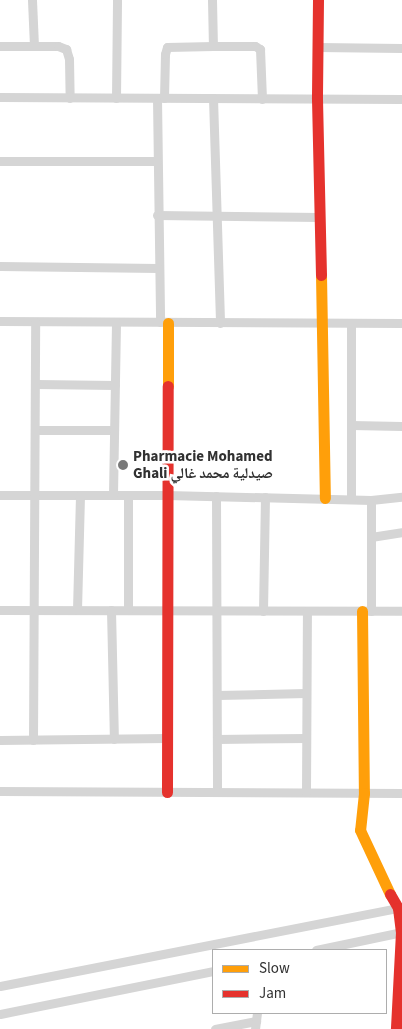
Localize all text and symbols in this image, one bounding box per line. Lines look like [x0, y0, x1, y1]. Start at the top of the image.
place label: Pharmacie Mohamed Ghali صيدلية محمد غالي [133, 447, 273, 482]
marker: Pharmacie Mohamed Ghali صيدلية محمد غالي [117, 459, 129, 471]
legend [212, 949, 387, 1014]
text: Slow [259, 958, 290, 979]
text: Jam [259, 983, 286, 1004]

